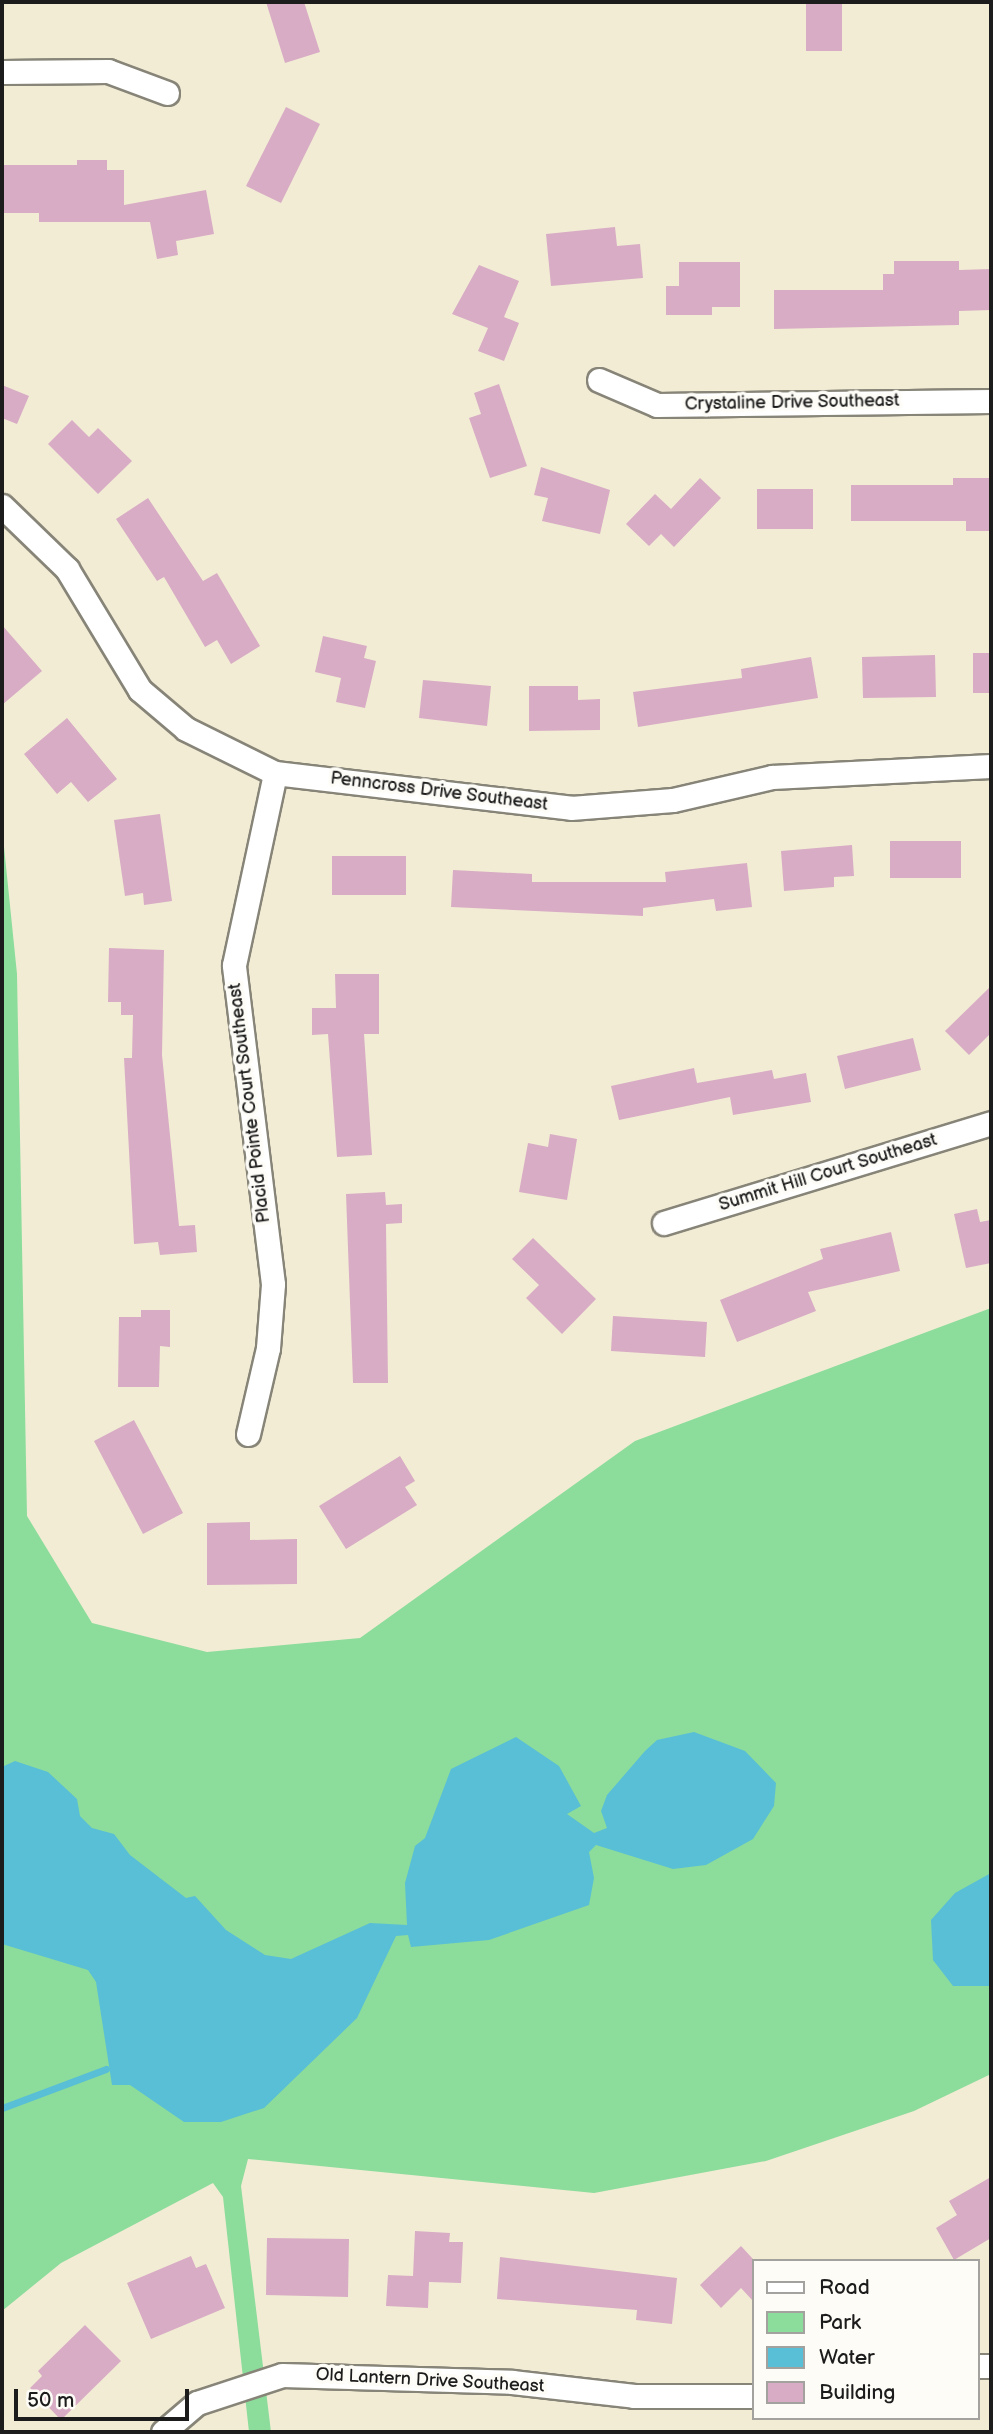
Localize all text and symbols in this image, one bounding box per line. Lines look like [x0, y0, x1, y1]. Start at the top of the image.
street label: Crystaline Drive Southeast [684, 390, 900, 416]
street label: Penncross Drive Southeast [329, 768, 549, 816]
street label: Placid Pointe Court Southeast [225, 982, 275, 1224]
street label: Summit Hill Court Southeast [716, 1129, 940, 1217]
legend [752, 2259, 979, 2420]
text: Road [819, 2275, 870, 2300]
text: Park [819, 2310, 861, 2335]
text: Water [819, 2345, 875, 2370]
street label: Old Lantern Drive Southeast [315, 2364, 545, 2398]
scale bar [18, 2374, 192, 2418]
text: Building [819, 2380, 895, 2405]
text: 50 m [27, 2388, 74, 2413]

